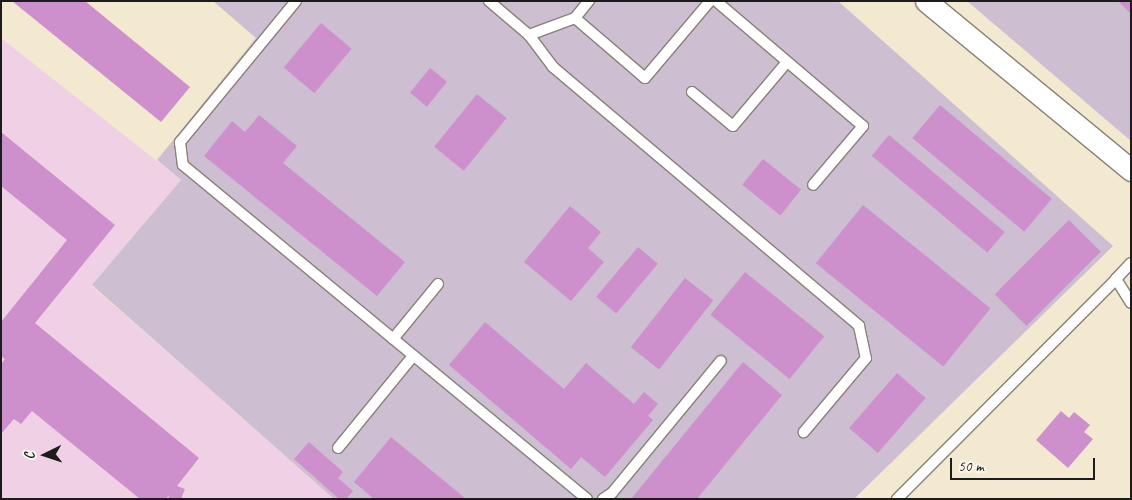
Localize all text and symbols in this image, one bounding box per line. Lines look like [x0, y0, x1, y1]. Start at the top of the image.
north arrow [20, 430, 70, 480]
scale bar [952, 448, 1097, 480]
text: С [21, 452, 38, 460]
text: 50 m [958, 457, 984, 476]

